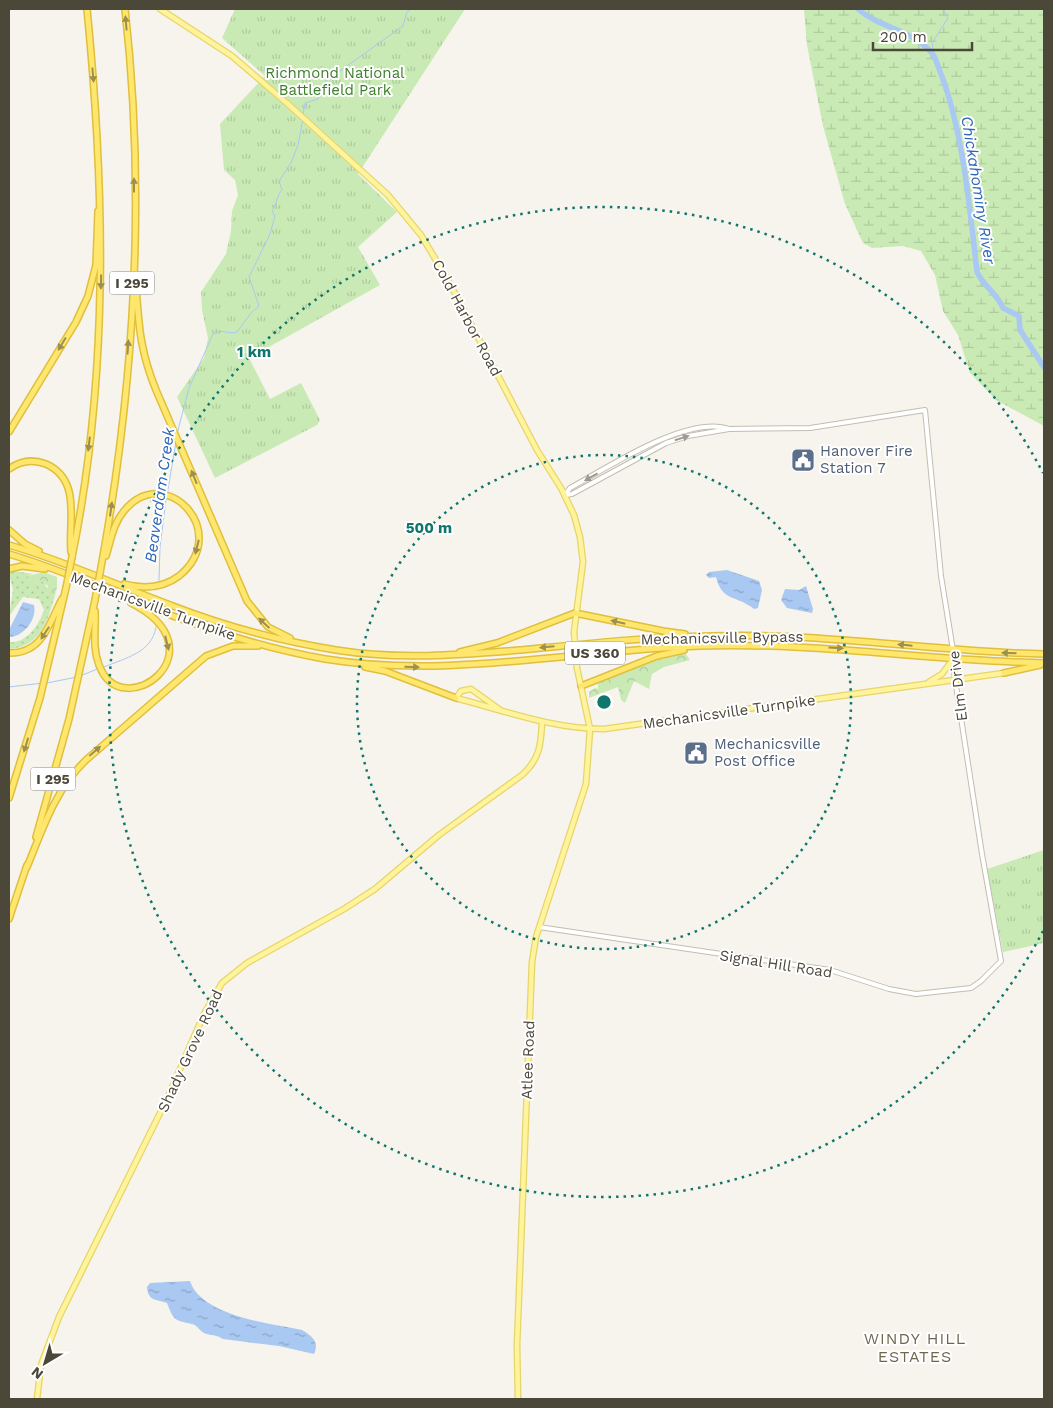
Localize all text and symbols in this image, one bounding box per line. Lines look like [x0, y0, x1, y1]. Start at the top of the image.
one-way arrow [122, 14, 130, 30]
scale bar [873, 20, 972, 52]
text: 200 m [880, 28, 927, 46]
park label: Richmond National Battlefield Park [265, 64, 405, 99]
one-way arrow [90, 67, 98, 83]
water label: Chickahominy River [957, 115, 1000, 266]
one-way arrow [130, 177, 138, 193]
street label: Cold Harbor Road [429, 256, 505, 380]
road number: I 295 [110, 272, 154, 294]
one-way arrow [96, 275, 104, 291]
one-way arrow [57, 338, 66, 351]
one-way arrow [124, 339, 132, 355]
text: 1 km [237, 343, 271, 361]
water label: Beaverdam Creek [141, 425, 179, 564]
one-way arrow [674, 434, 689, 442]
one-way arrow [85, 437, 93, 453]
place label: Hanover Fire Station 7 [820, 442, 913, 477]
public building icon: Hanover Fire Station 7 [790, 447, 816, 473]
one-way arrow [190, 469, 198, 484]
one-way arrow [584, 473, 598, 481]
one-way arrow [107, 500, 115, 516]
text: 500 m [406, 519, 452, 537]
one-way arrow [193, 539, 201, 554]
street label: Mechanicsville Turnpike [68, 568, 238, 644]
one-way arrow [258, 617, 270, 629]
one-way arrow [611, 618, 626, 626]
one-way arrow [40, 626, 50, 640]
street label: Mechanicsville Bypass [640, 628, 804, 648]
one-way arrow [163, 635, 171, 650]
one-way arrow [897, 640, 913, 648]
road number: US 360 [565, 641, 625, 664]
one-way arrow [539, 644, 555, 652]
one-way arrow [828, 645, 844, 653]
one-way arrow [1000, 649, 1016, 657]
street label: Elm Drive [945, 650, 971, 722]
one-way arrow [404, 663, 420, 671]
street label: Mechanicsville Turnpike [641, 691, 817, 733]
centre of rings [595, 693, 613, 711]
place label: Mechanicsville Post Office [714, 735, 821, 770]
one-way arrow [21, 738, 29, 753]
public building icon: Mechanicsville Post Office [683, 740, 709, 766]
one-way arrow [89, 746, 102, 757]
road number: I 295 [30, 768, 76, 791]
street label: Signal Hill Road [718, 946, 834, 982]
street label: Shady Grove Road [154, 987, 226, 1115]
street label: Atlee Road [518, 1020, 538, 1100]
district label: WINDY HILL ESTATES [864, 1329, 966, 1366]
north arrow [20, 1338, 70, 1388]
text: N [28, 1364, 46, 1383]

